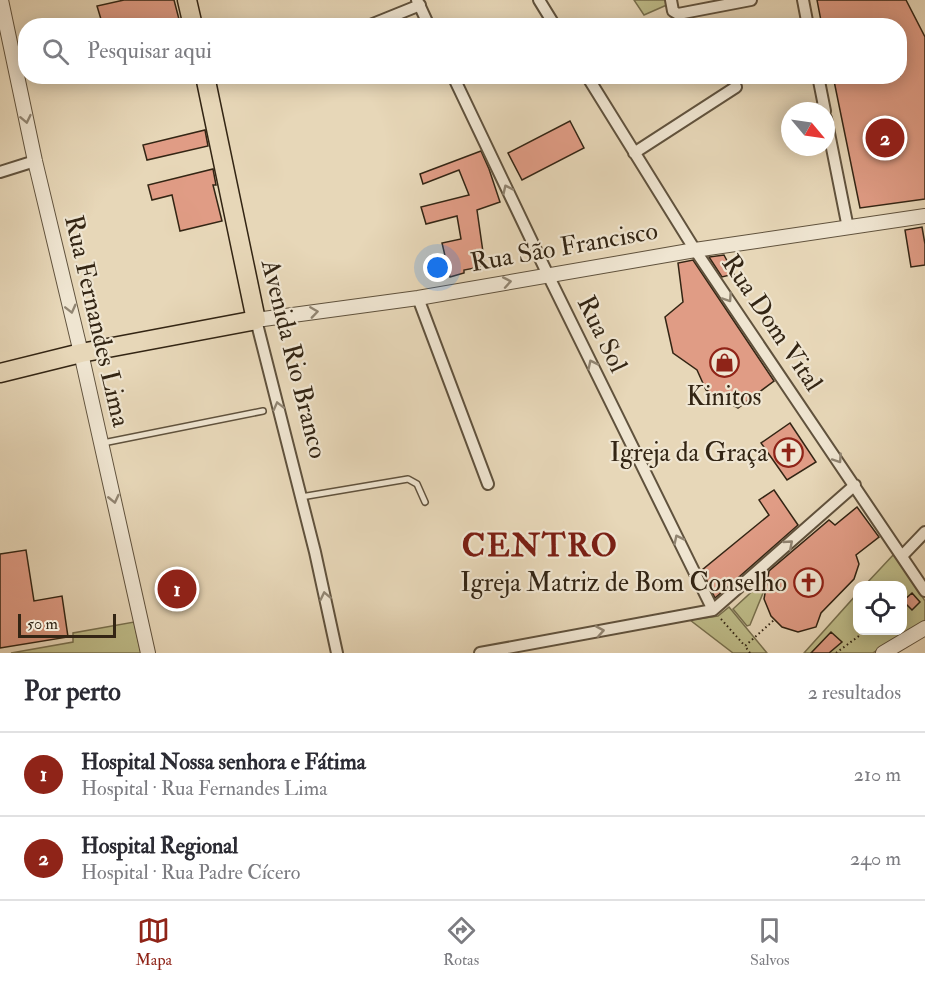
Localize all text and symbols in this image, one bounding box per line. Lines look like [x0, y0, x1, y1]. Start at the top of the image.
search box [18, 18, 907, 84]
icon: search [39, 35, 72, 68]
text: Pesquisar aqui [87, 37, 212, 65]
north arrow [781, 102, 835, 156]
one-way arrow [19, 114, 32, 124]
pin: 2 [866, 116, 904, 160]
one-way arrow [502, 184, 514, 195]
street label: Rua Fernandes Lima [57, 212, 137, 430]
street label: Rua São Francisco [468, 215, 660, 279]
street label: Rua Dom Vital [715, 249, 830, 398]
your location [423, 253, 452, 282]
street label: Avenida Rio Branco [254, 255, 334, 462]
one-way arrow [502, 277, 511, 289]
street label: Rua Sol [570, 290, 634, 378]
one-way arrow [721, 291, 732, 302]
one-way arrow [63, 303, 76, 313]
one-way arrow [309, 306, 319, 318]
shop icon: Kinitos [708, 347, 740, 379]
one-way arrow [587, 360, 599, 371]
place label: Kinitos [686, 381, 762, 413]
one-way arrow [273, 402, 285, 412]
place label: Igreja da Graça [610, 437, 768, 469]
church icon: Igreja da Graça [773, 437, 805, 469]
one-way arrow [831, 452, 842, 463]
one-way arrow [106, 494, 119, 504]
district label: CENTRO [462, 526, 618, 566]
one-way arrow [674, 535, 685, 545]
one-way arrow [782, 540, 793, 551]
pin: 1 [158, 566, 196, 612]
place label: Igreja Matriz de Bom Conselho [460, 567, 787, 599]
church icon: Igreja Matriz de Bom Conselho [792, 567, 824, 599]
map controls [853, 581, 907, 635]
button: locate [853, 581, 907, 635]
one-way arrow [319, 591, 332, 601]
scale bar [18, 611, 116, 638]
text: 50 m [27, 614, 58, 634]
one-way arrow [595, 625, 605, 638]
text: Por perto [24, 676, 121, 708]
text: 2 resultados [808, 680, 901, 705]
text: Hospital Nossa senhora e Fátima [81, 748, 366, 776]
text: 1 [40, 762, 47, 787]
text: 210 m [854, 762, 901, 787]
text: Hospital · Rua Fernandes Lima [81, 776, 327, 801]
text: Hospital Regional [81, 832, 238, 860]
text: 2 [38, 846, 49, 871]
text: 240 m [850, 846, 901, 871]
text: Hospital · Rua Padre Cícero [81, 860, 300, 885]
tab: Mapa [135, 914, 172, 970]
tab: Rotas [443, 914, 479, 970]
tab: Salvos [750, 914, 790, 970]

